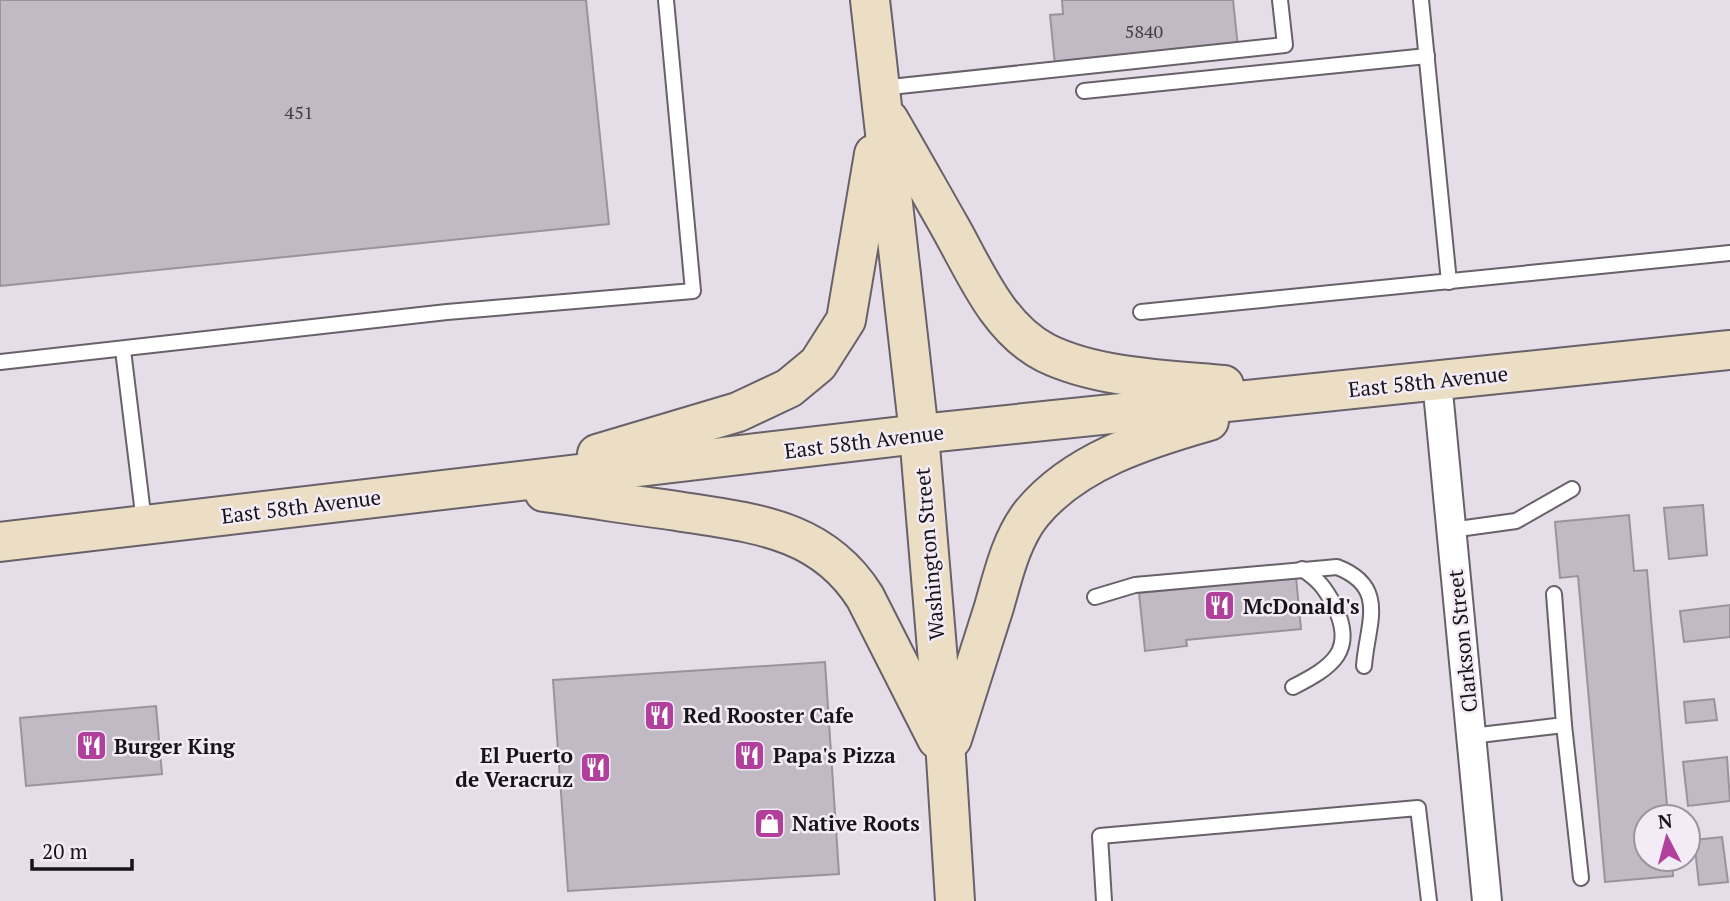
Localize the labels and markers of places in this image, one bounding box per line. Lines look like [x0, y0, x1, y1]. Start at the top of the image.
restaurant icon: McDonald's [1203, 589, 1237, 623]
place label: McDonald's [1243, 592, 1360, 620]
restaurant icon: Red Rooster Cafe [643, 698, 677, 732]
place label: Red Rooster Cafe [683, 701, 854, 729]
restaurant icon: Burger King [74, 729, 108, 763]
place label: Burger King [114, 732, 236, 760]
restaurant icon: Papa's Pizza [733, 738, 767, 772]
place label: El Puerto de Veracruz [455, 741, 573, 793]
place label: Papa's Pizza [773, 741, 896, 769]
restaurant icon: El Puerto de Veracruz [579, 750, 613, 784]
shop icon: Native Roots [752, 806, 786, 840]
place label: Native Roots [792, 809, 920, 837]

